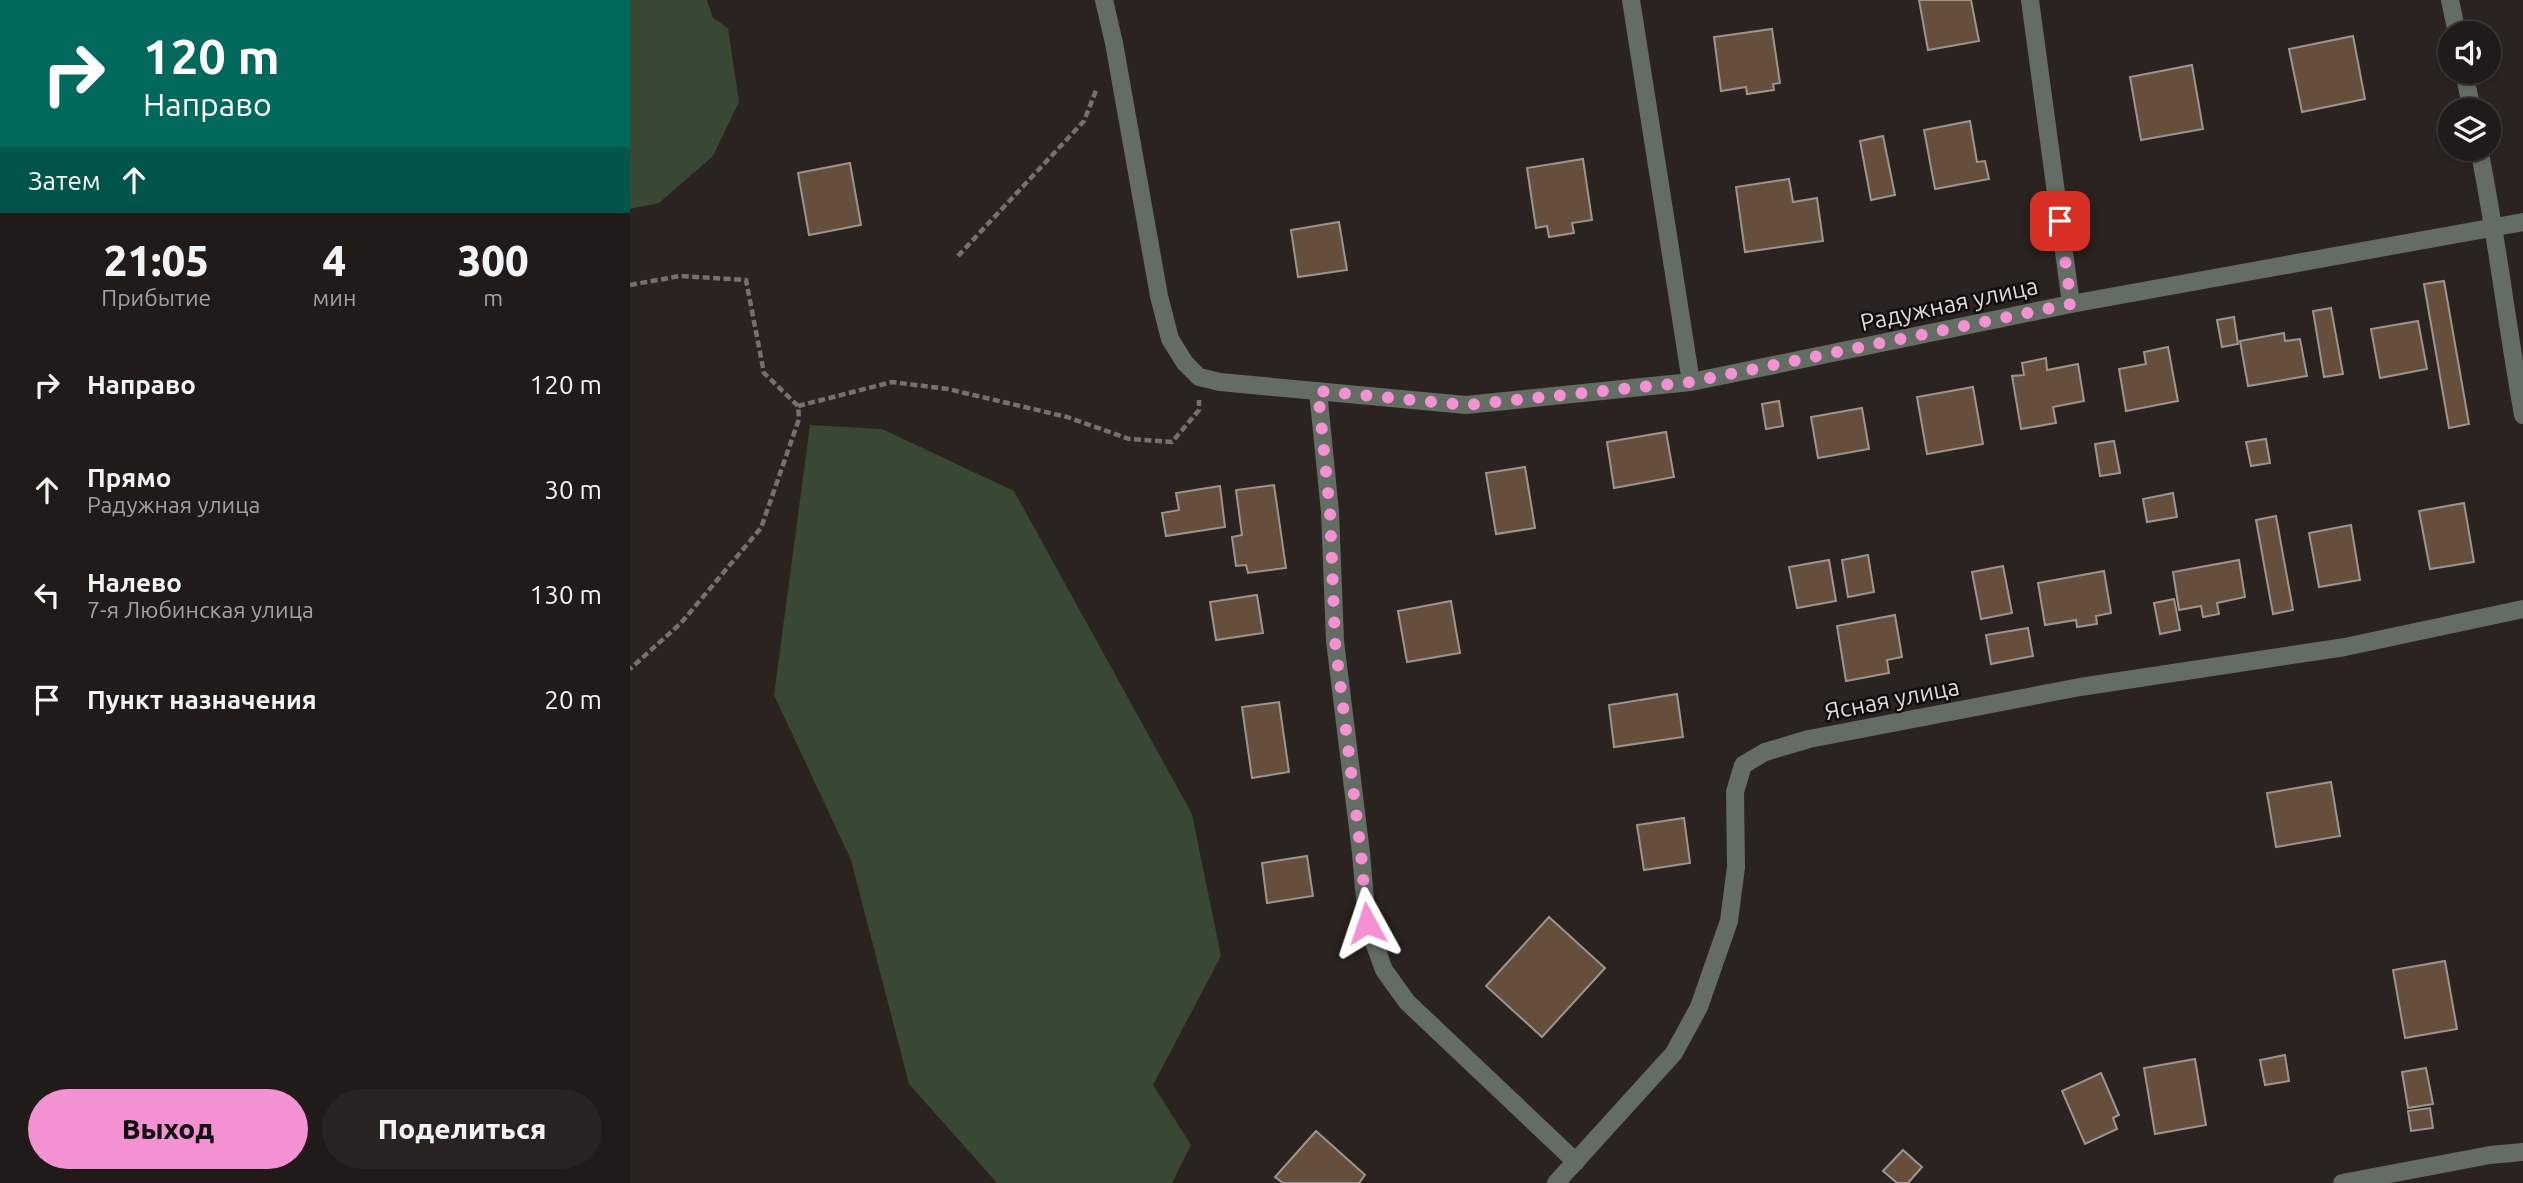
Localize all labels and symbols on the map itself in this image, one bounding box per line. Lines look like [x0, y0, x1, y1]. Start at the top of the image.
pin [2030, 191, 2090, 251]
street label: Радужная улица [1858, 272, 2040, 336]
street label: Ясная улица [1822, 673, 1962, 725]
position arrow [1330, 886, 1404, 960]

